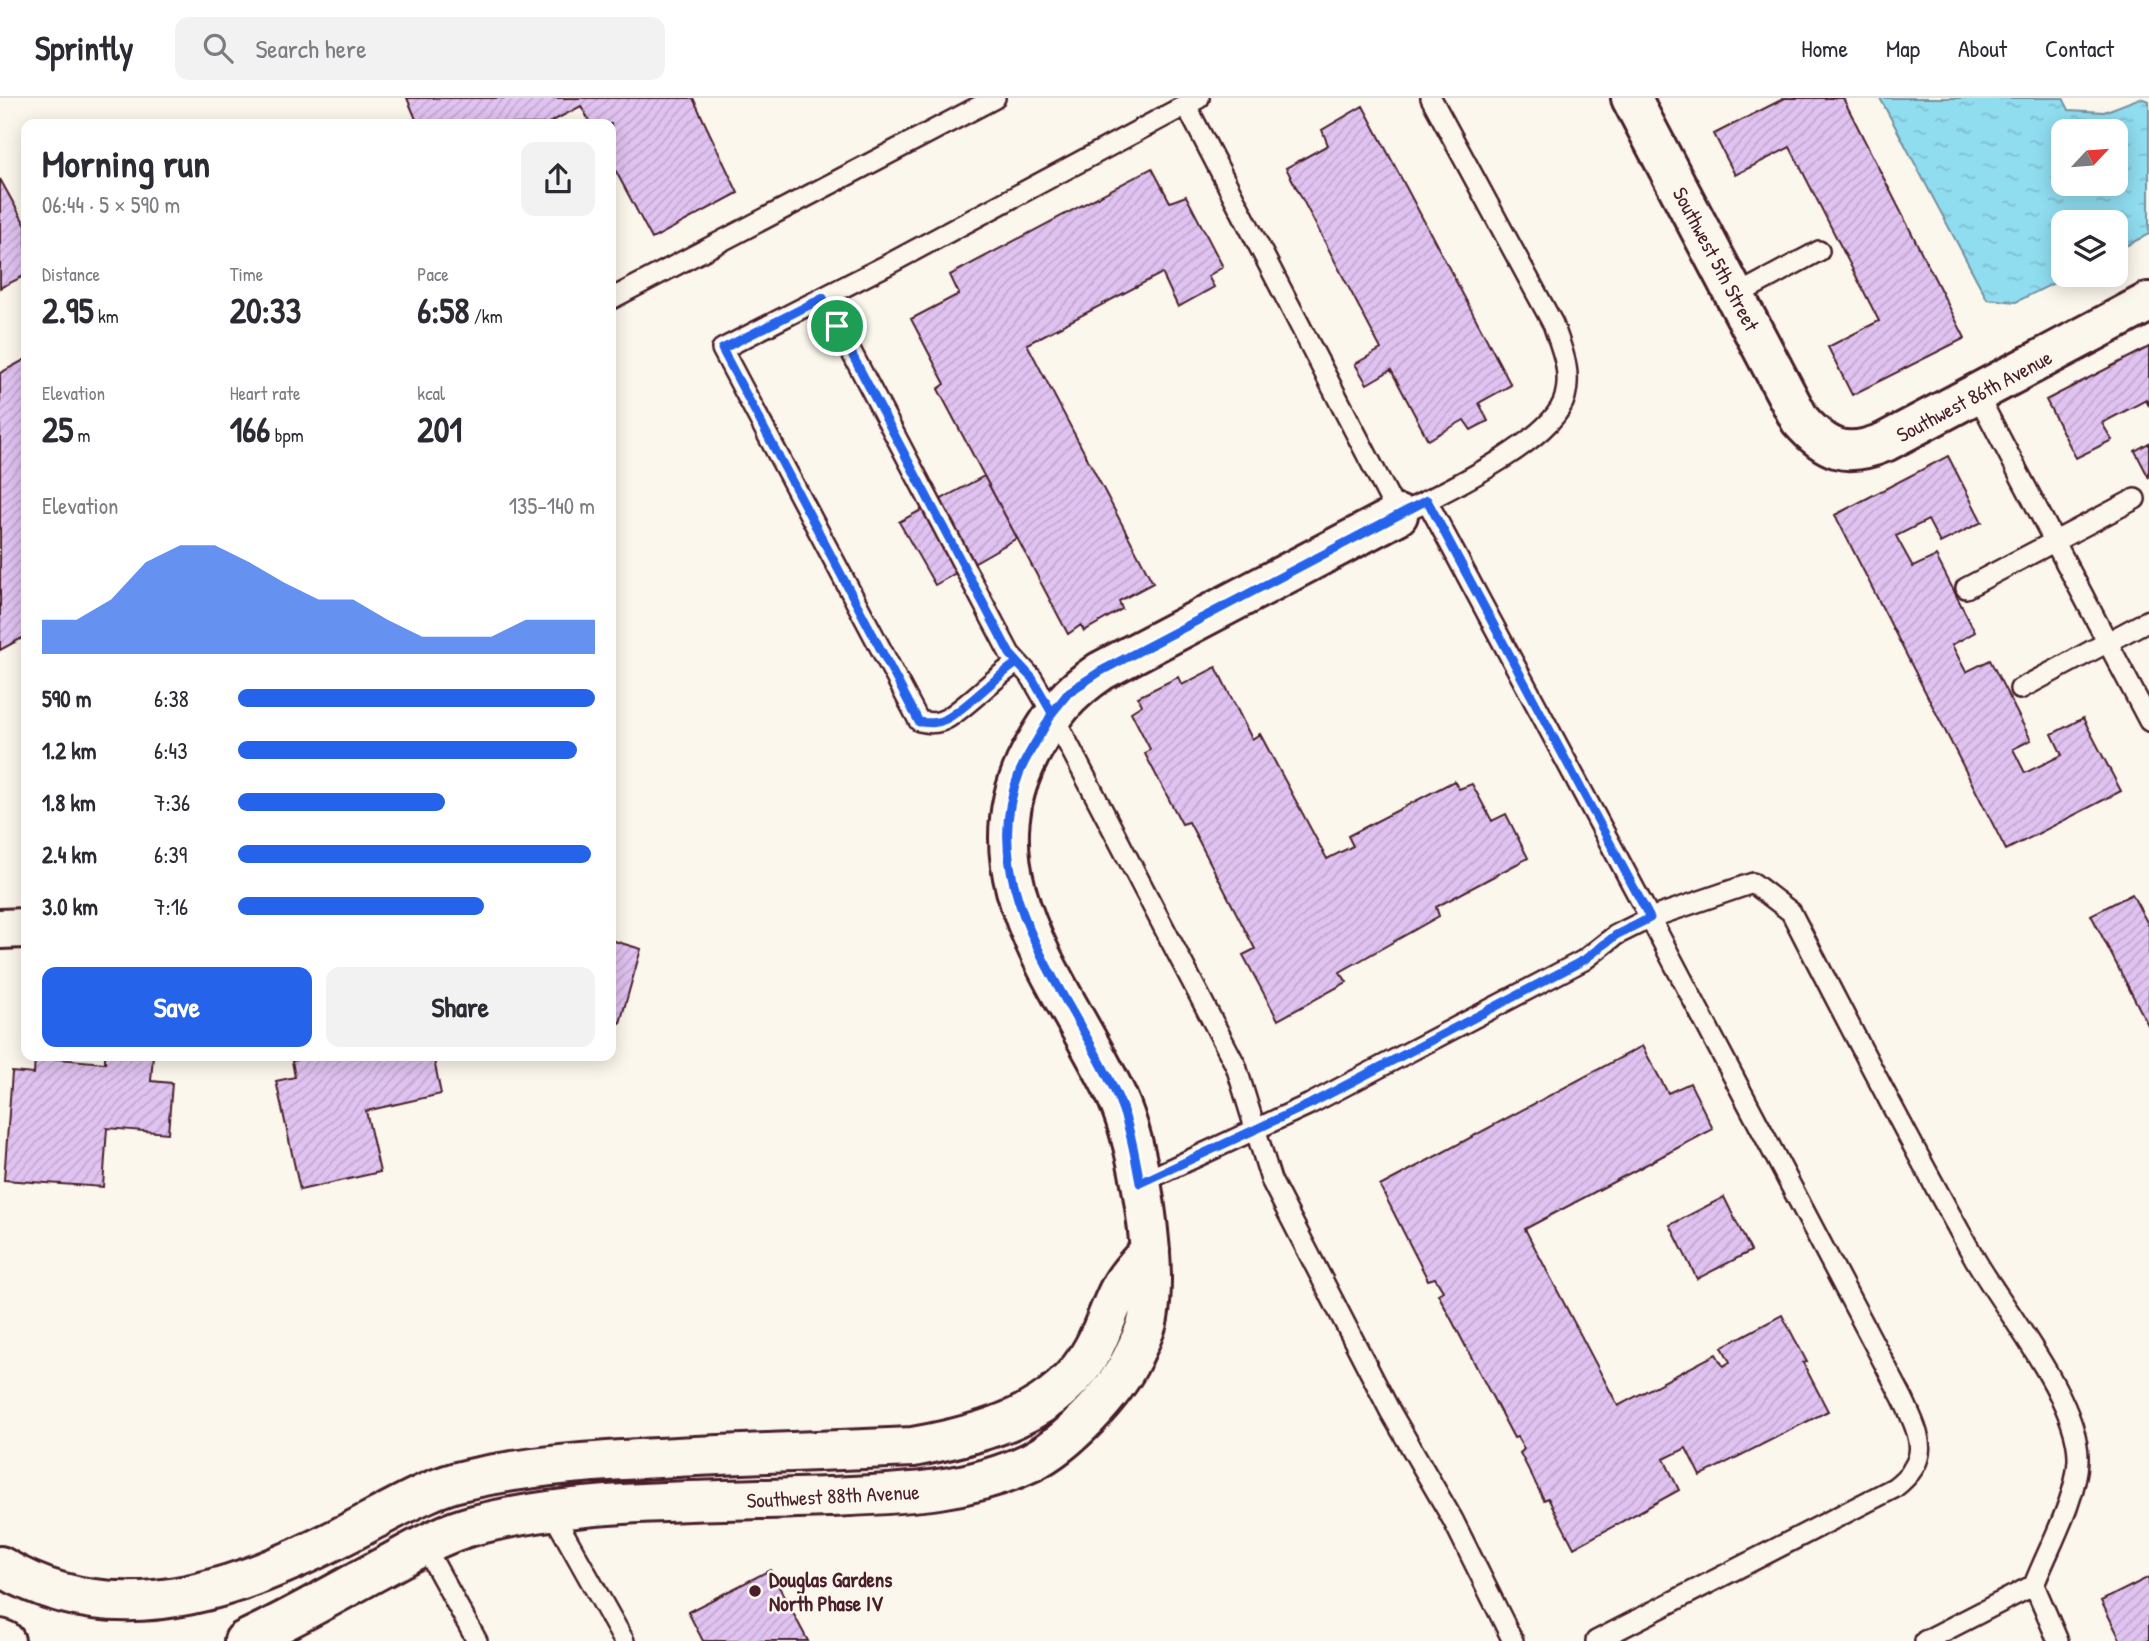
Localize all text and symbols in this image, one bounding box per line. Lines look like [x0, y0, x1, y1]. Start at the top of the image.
search box [175, 17, 665, 80]
text: Sprintly [35, 26, 133, 70]
icon: search [199, 29, 237, 67]
text: Search here [255, 31, 366, 66]
text: Home [1801, 32, 1848, 64]
text: Map [1886, 32, 1920, 64]
text: About [1958, 32, 2007, 64]
text: Contact [2045, 32, 2114, 64]
north arrow [2051, 119, 2128, 196]
map controls [2051, 119, 2128, 287]
text: Morning run [42, 137, 210, 189]
button: share [521, 142, 595, 216]
street label: Southwest 5th Street [1666, 182, 1767, 337]
text: 06:44 · 5 × 590 m [42, 189, 180, 220]
button: layers [2051, 210, 2128, 287]
text: Distance [42, 261, 100, 287]
text: Time [230, 261, 263, 287]
text: Pace [417, 261, 449, 287]
text: 2.95 [42, 287, 94, 334]
text: 20:33 [230, 287, 301, 334]
text: 6:58 [417, 287, 469, 334]
pin [807, 296, 867, 356]
text: km [94, 303, 119, 329]
text: /km [469, 303, 503, 329]
icon: arrive [818, 307, 856, 345]
street label: Southwest 86th Avenue [1891, 343, 2057, 449]
text: Elevation [42, 380, 105, 406]
text: Heart rate [230, 380, 301, 406]
text: kcal [417, 380, 445, 406]
text: 25 [42, 406, 73, 453]
text: 166 [230, 406, 270, 453]
text: 201 [417, 406, 462, 453]
text: m [73, 422, 90, 448]
text: bpm [270, 422, 304, 448]
text: Elevation [42, 490, 118, 521]
text: 135–140 m [509, 490, 595, 521]
text: 590 m [42, 683, 91, 714]
text: 6:38 [154, 683, 189, 714]
text: 1.2 km [42, 735, 97, 766]
text: 6:43 [154, 735, 187, 766]
text: 1.8 km [42, 787, 96, 818]
text: 7:36 [154, 787, 190, 818]
text: 2.4 km [42, 839, 97, 870]
text: 6:39 [154, 839, 187, 870]
text: 3.0 km [42, 891, 98, 922]
text: 7:16 [154, 891, 188, 922]
button: Save [42, 967, 312, 1047]
button: Share [326, 967, 595, 1047]
street label: Southwest 88th Avenue [746, 1477, 920, 1515]
place label: Douglas Gardens North Phase IV [769, 1565, 892, 1618]
marker: Douglas Gardens North Phase IV [747, 1583, 763, 1599]

